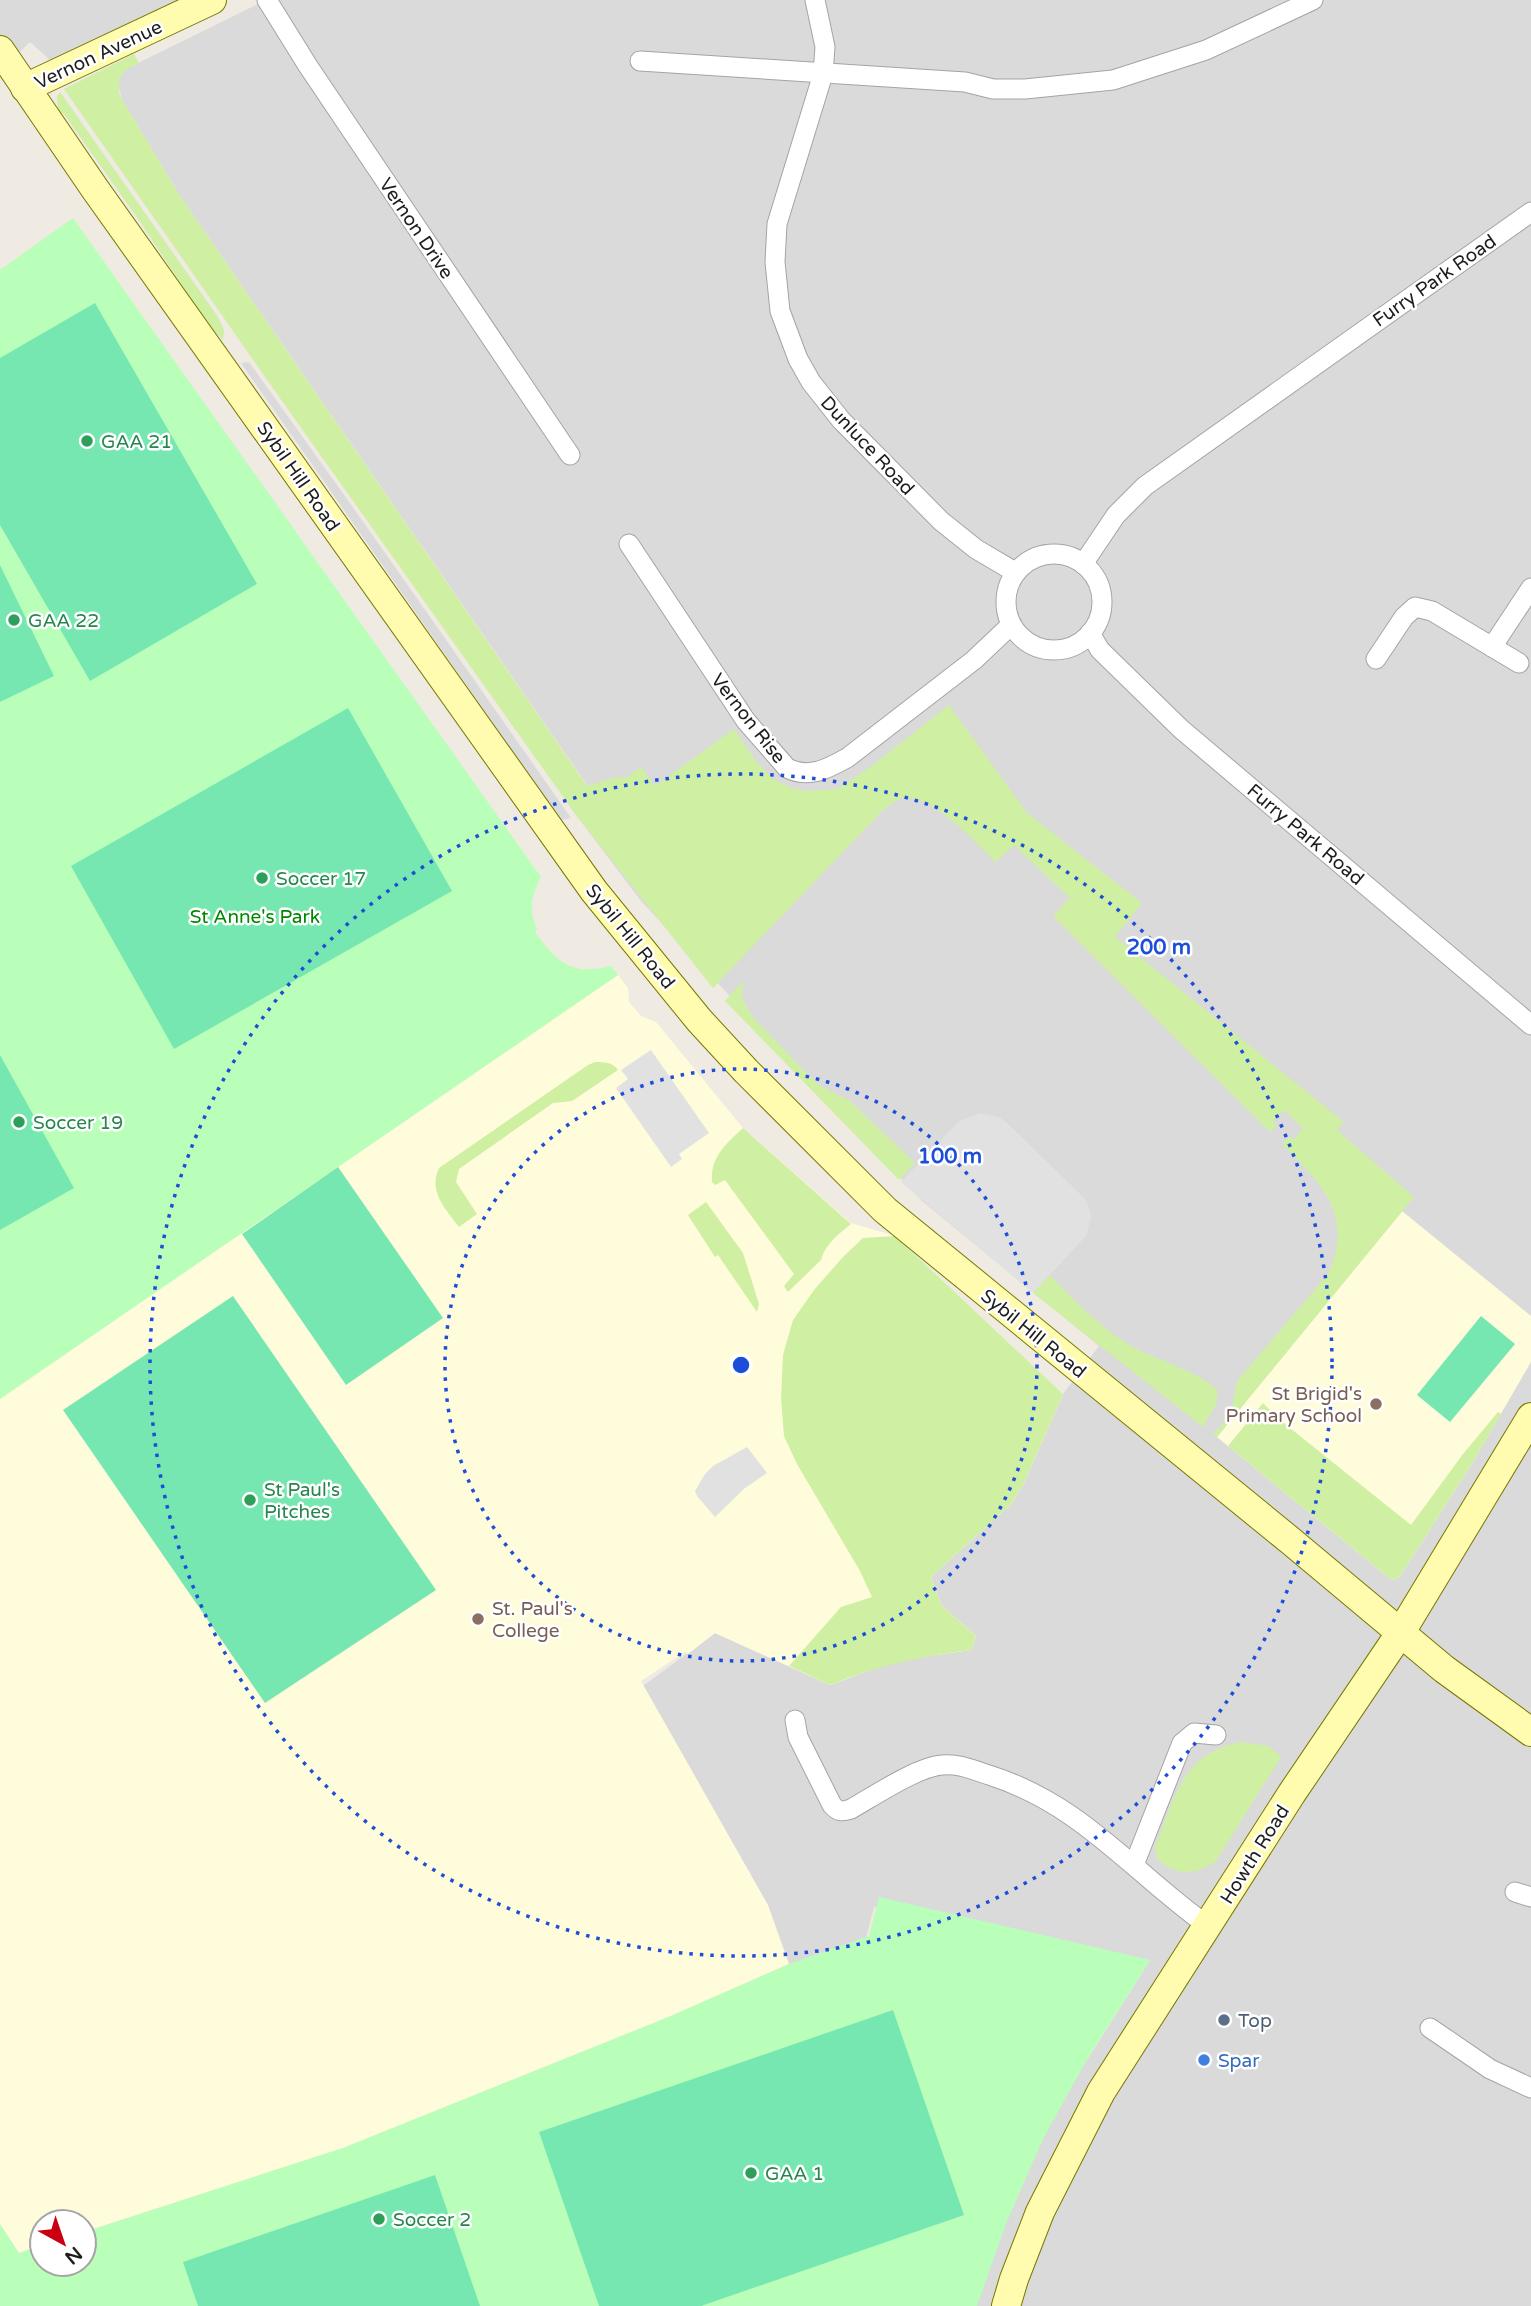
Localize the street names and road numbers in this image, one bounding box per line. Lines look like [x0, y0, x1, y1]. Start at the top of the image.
street label: Vernon Avenue [31, 16, 166, 94]
street label: Vernon Drive [374, 174, 458, 283]
street label: Furry Park Road [1369, 230, 1500, 332]
street label: Dunluce Road [816, 392, 919, 500]
street label: Sybil Hill Road [252, 418, 344, 536]
street label: Vernon Rise [706, 669, 790, 768]
street label: Furry Park Road [1243, 780, 1368, 890]
street label: Sybil Hill Road [581, 880, 679, 994]
street label: Sybil Hill Road [976, 1285, 1090, 1383]
street label: Howth Road [1216, 1801, 1294, 1908]

